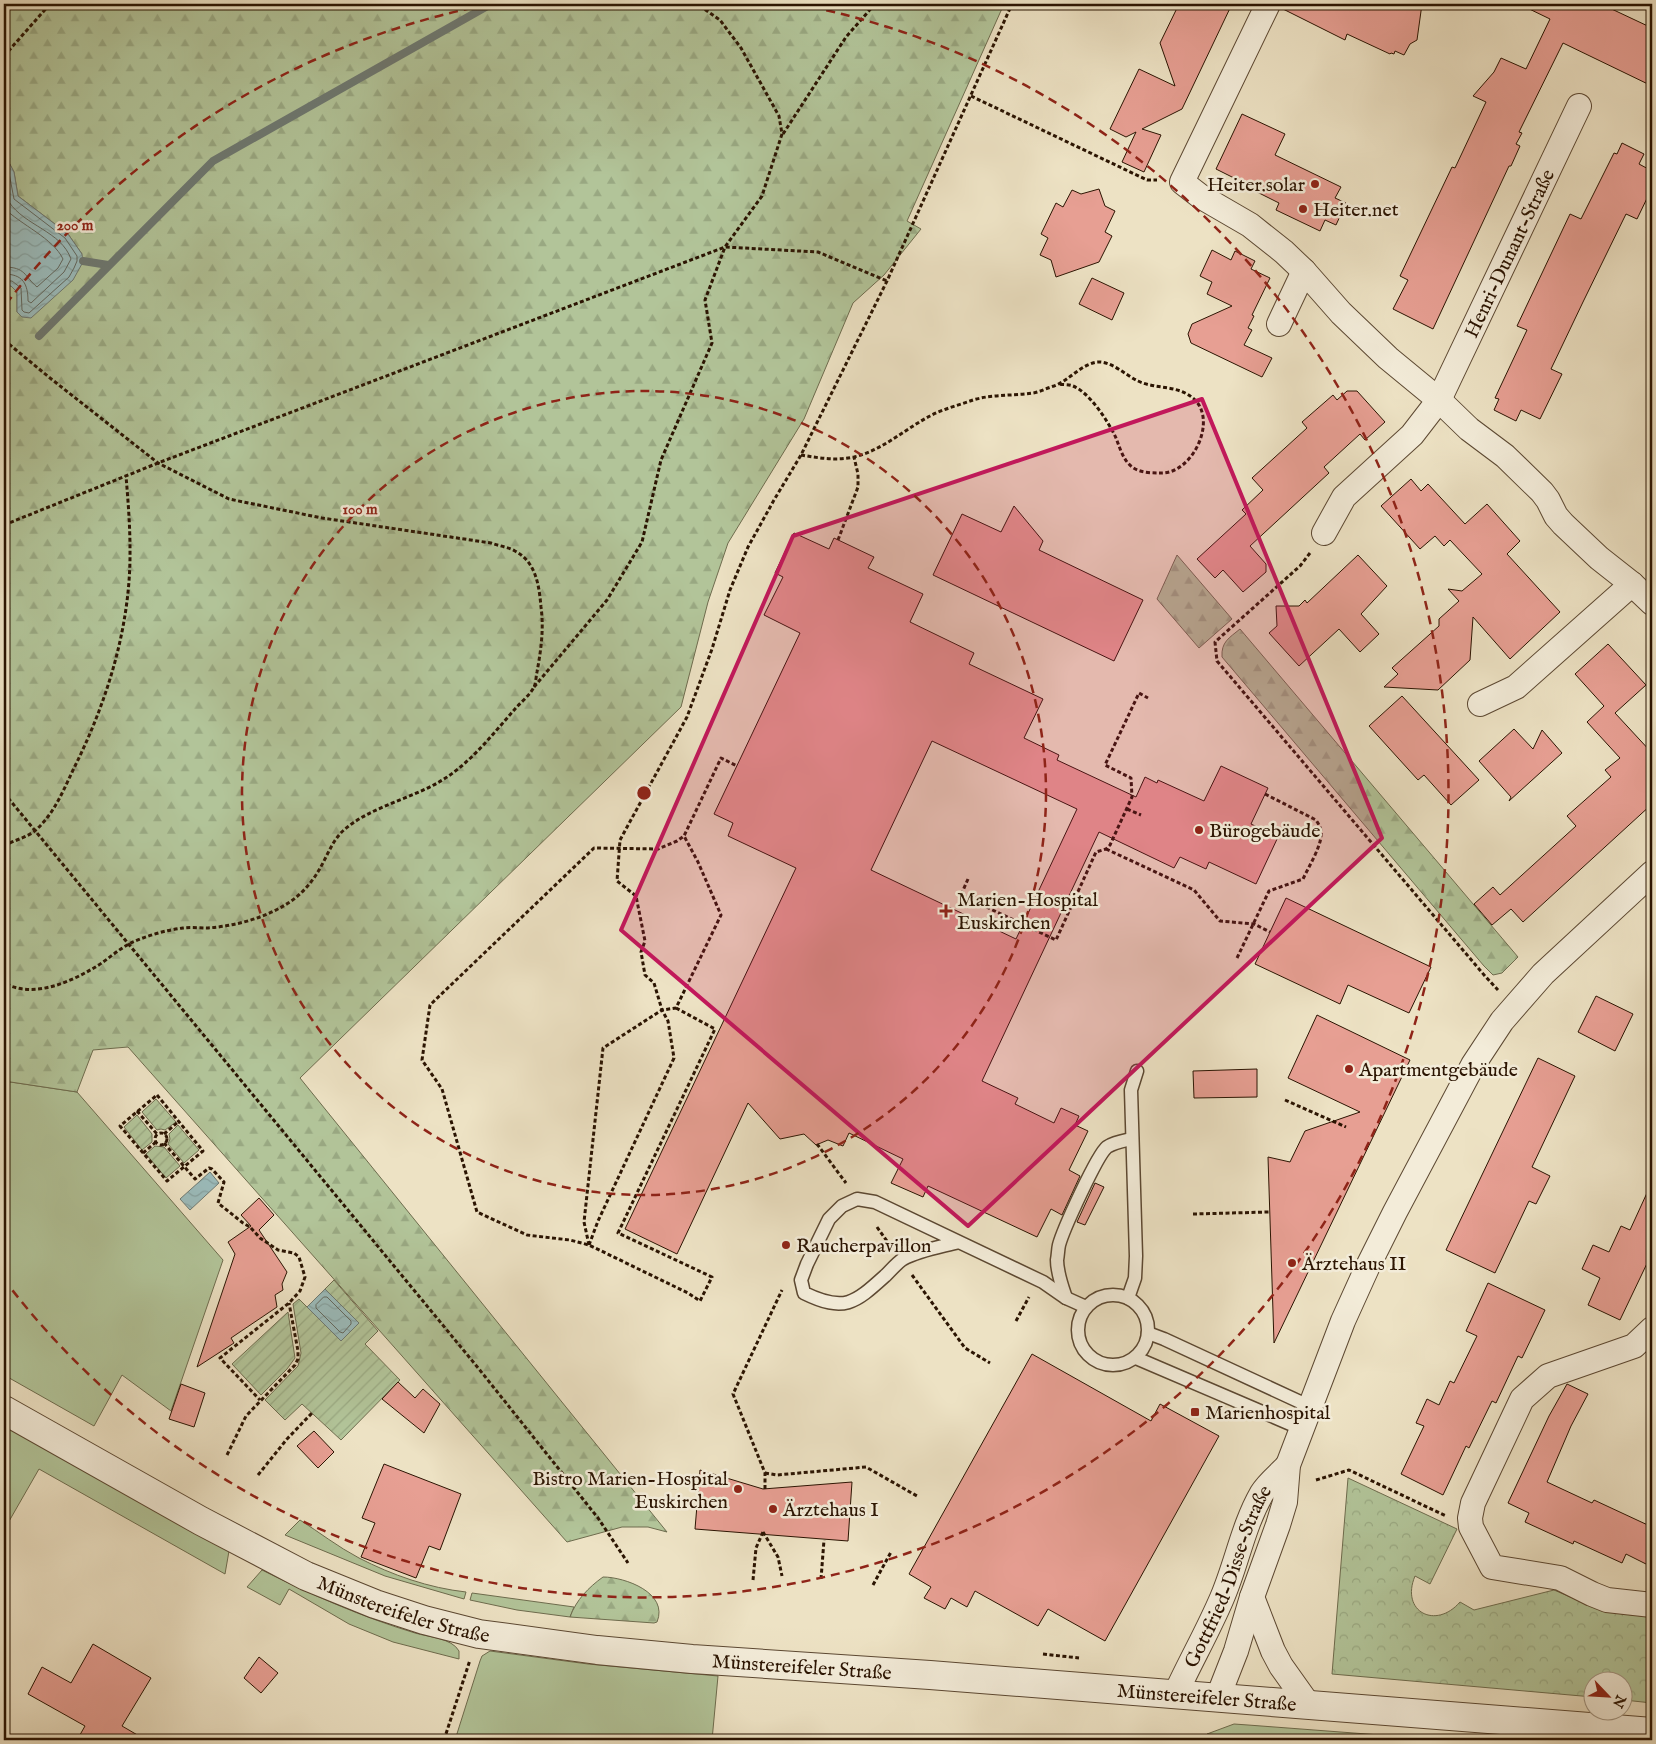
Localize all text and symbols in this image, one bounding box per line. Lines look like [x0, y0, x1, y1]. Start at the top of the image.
street label: Henri-Dunant-Straße [1459, 165, 1561, 342]
place label: Heiter.solar [1207, 173, 1306, 198]
marker: Heiter.solar [1309, 178, 1321, 190]
place label: Heiter.net [1313, 198, 1399, 223]
marker: Heiter.net [1297, 203, 1309, 215]
text: 200 m [57, 216, 94, 235]
text: 100 m [342, 500, 378, 519]
centre of rings [635, 784, 653, 802]
place label: Bürogebäude [1209, 819, 1320, 844]
marker: Bürogebäude [1193, 824, 1205, 836]
place label: Marien-Hospital Euskirchen [957, 888, 1098, 936]
marker: Marien-Hospital Euskirchen [939, 904, 953, 918]
place label: Apartmentgebäude [1358, 1058, 1518, 1083]
marker: Apartmentgebäude [1343, 1063, 1355, 1075]
place label: Raucherpavillon [796, 1234, 932, 1259]
marker: Raucherpavillon [780, 1239, 792, 1251]
place label: Ärztehaus II [1301, 1252, 1407, 1277]
marker: Ärztehaus II [1286, 1257, 1298, 1269]
place label: Marienhospital [1205, 1401, 1331, 1426]
marker: Marienhospital [1189, 1406, 1201, 1418]
place label: Bistro Marien-Hospital Euskirchen [532, 1467, 729, 1515]
street label: Gottfried-Disse-Straße [1179, 1480, 1278, 1672]
marker: Bistro Marien-Hospital Euskirchen [732, 1483, 744, 1495]
place label: Ärztehaus I [782, 1498, 879, 1523]
marker: Ärztehaus I [767, 1503, 779, 1515]
street label: Münstereifeler Straße [313, 1571, 491, 1649]
street label: Münstereifeler Straße [711, 1649, 892, 1686]
north arrow [1584, 1672, 1634, 1722]
street label: Münstereifeler Straße [1116, 1679, 1297, 1718]
text: N [1608, 1691, 1630, 1710]

